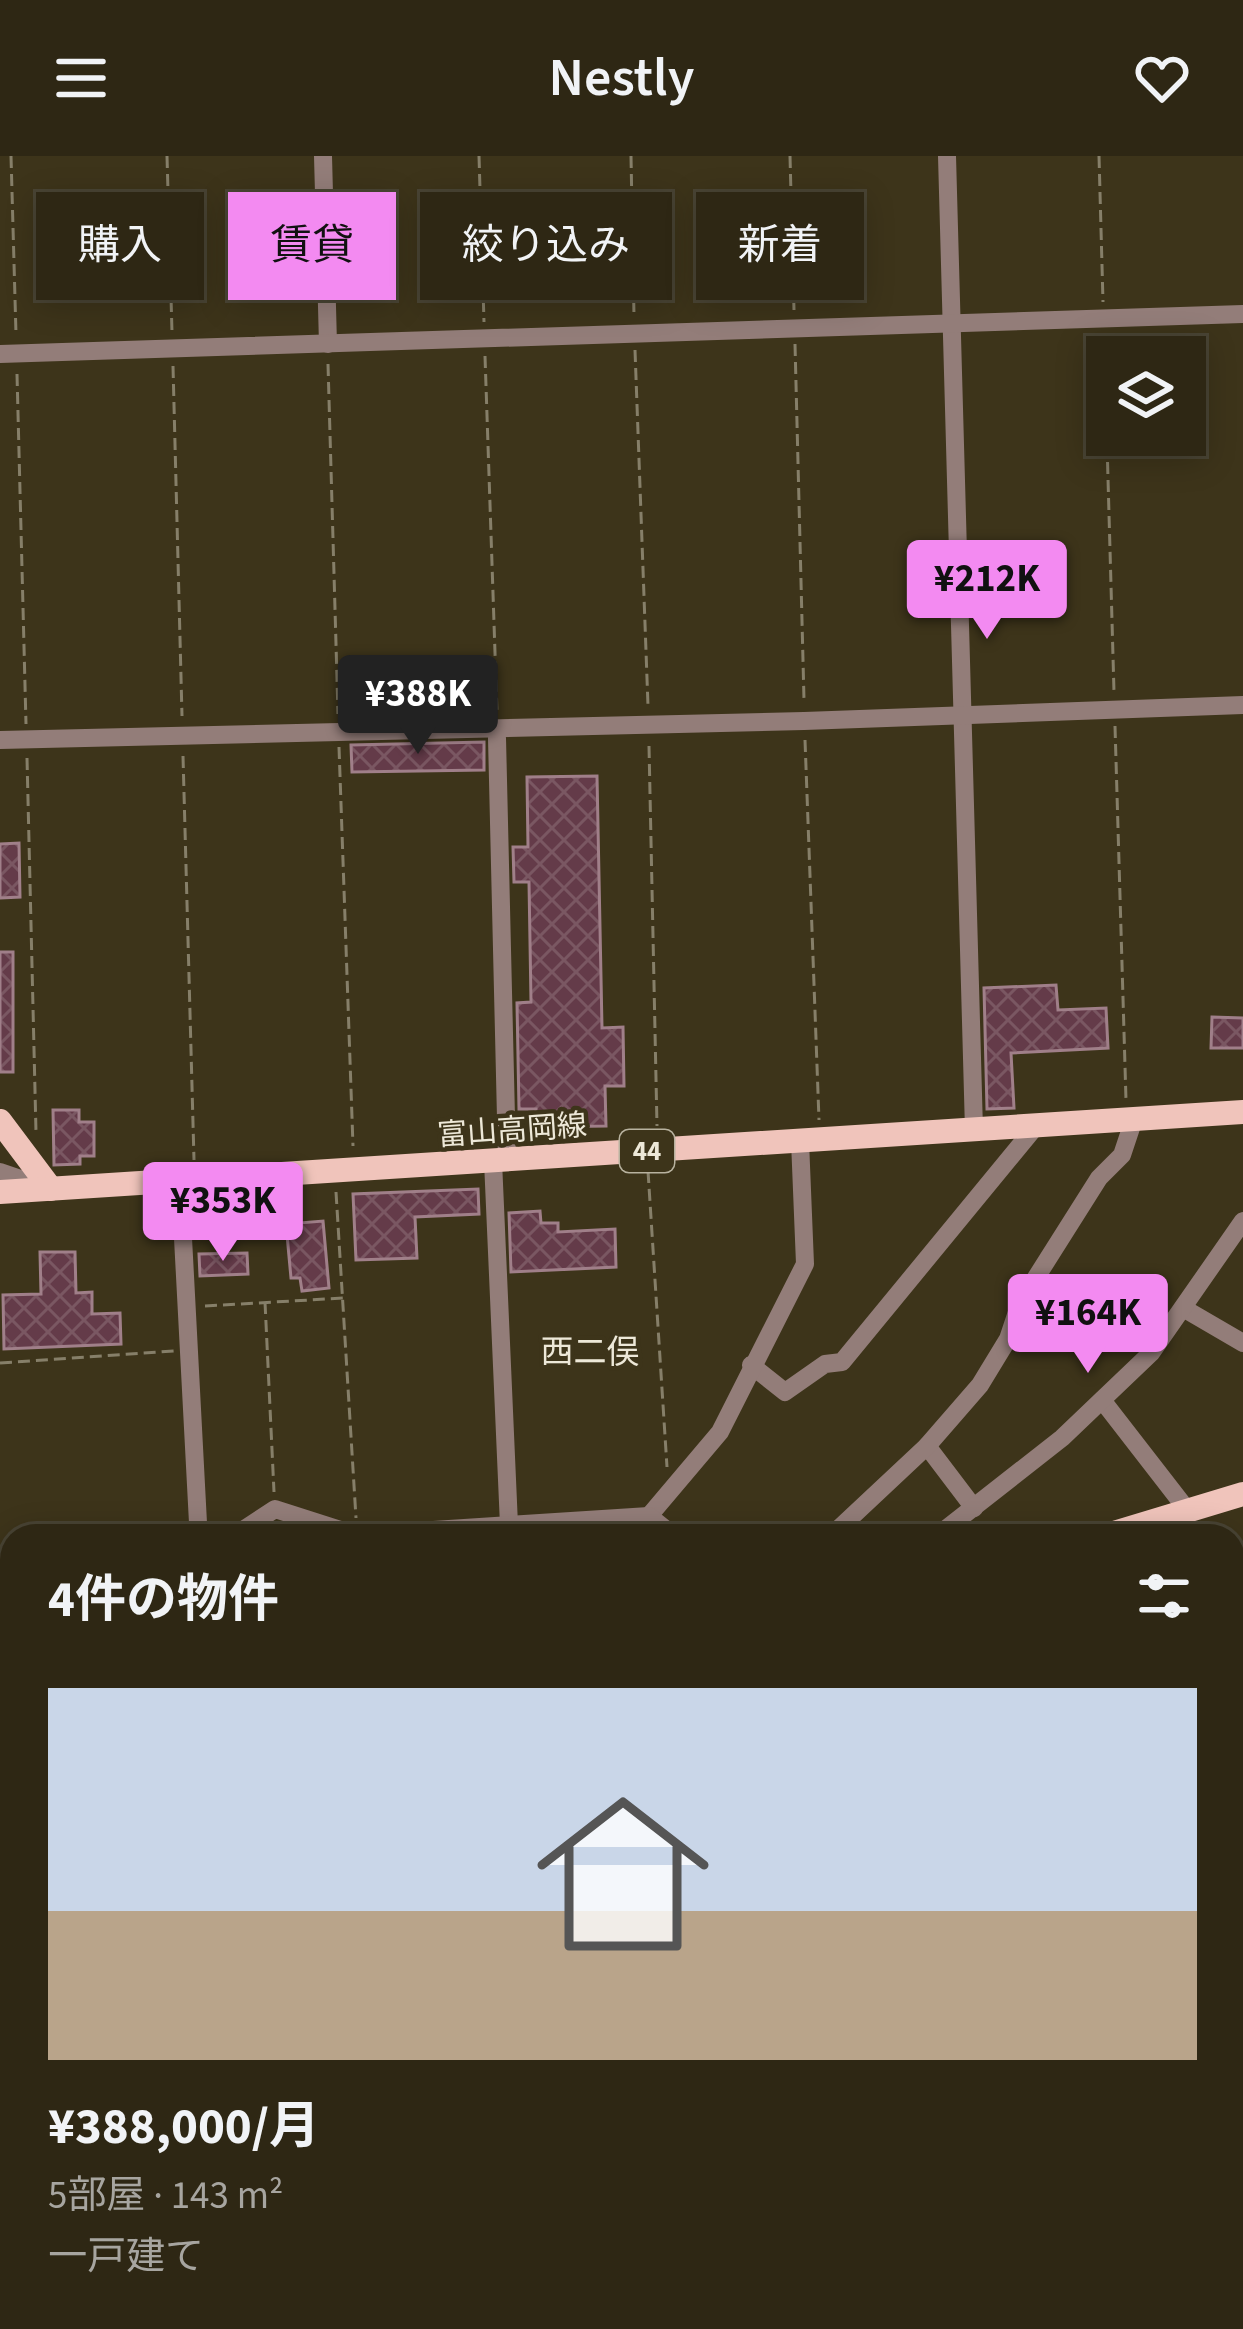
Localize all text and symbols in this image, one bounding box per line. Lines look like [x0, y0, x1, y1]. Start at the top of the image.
text: Nestly [549, 40, 694, 117]
icon: menu [48, 45, 114, 111]
icon: heart [1129, 45, 1195, 111]
chip: 購入 [36, 192, 204, 300]
chip: 賃貸 [228, 192, 396, 300]
chip: 絞り込み [420, 192, 672, 300]
chip: 新着 [696, 192, 864, 300]
map controls [1086, 336, 1206, 456]
button: layers [1086, 336, 1206, 456]
pin: ¥212K [903, 540, 1071, 642]
text: ¥212K [934, 551, 1040, 607]
pin: ¥388K [334, 655, 502, 757]
text: ¥388K [365, 666, 471, 722]
street label: 富山高岡線 [436, 1104, 588, 1157]
road number: 44 [620, 1130, 674, 1172]
pin: ¥353K [139, 1162, 307, 1264]
text: ¥353K [170, 1173, 276, 1229]
pin: ¥164K [1004, 1274, 1172, 1376]
text: ¥164K [1035, 1285, 1141, 1341]
district label: 西二俣 [541, 1329, 640, 1376]
icon: filters [1131, 1563, 1197, 1629]
text: 4件の物件 [48, 1564, 279, 1636]
icon: home [515, 1766, 731, 1982]
text: ¥388,000/月 [48, 2091, 320, 2163]
text: 5部屋 · 143 m² [48, 2168, 283, 2224]
text: 一戸建て [48, 2229, 204, 2285]

